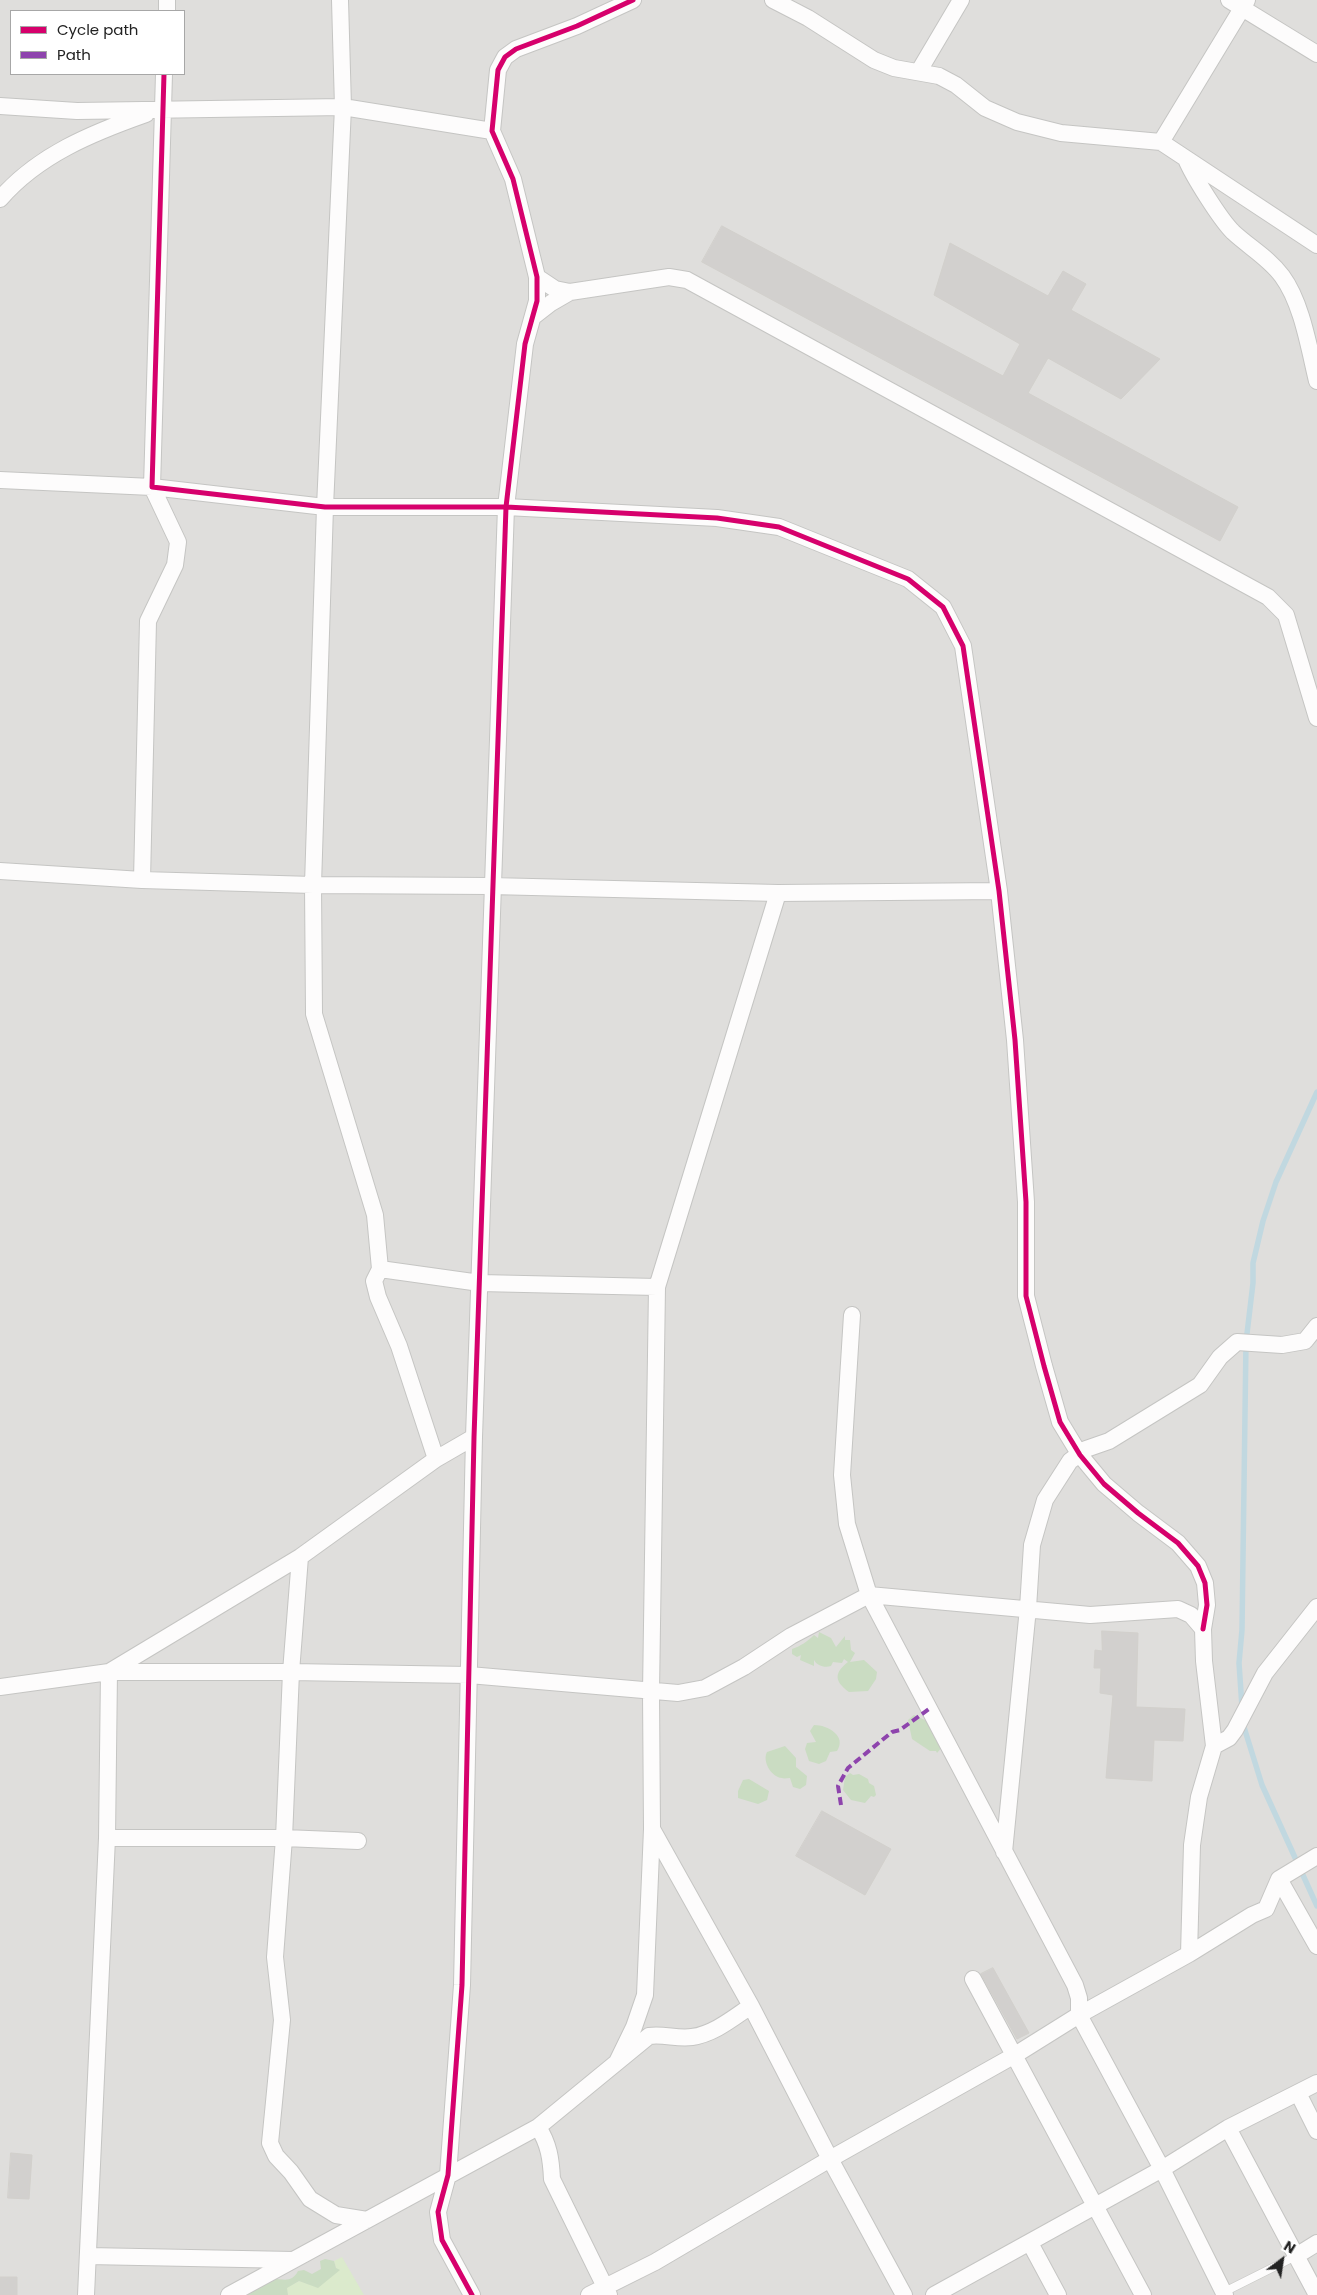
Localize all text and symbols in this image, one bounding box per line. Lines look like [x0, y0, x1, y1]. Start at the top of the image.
legend [10, 10, 185, 75]
text: Cycle path [57, 19, 138, 40]
text: Path [57, 44, 91, 65]
north arrow [1257, 2235, 1307, 2285]
text: N [1280, 2236, 1299, 2258]

